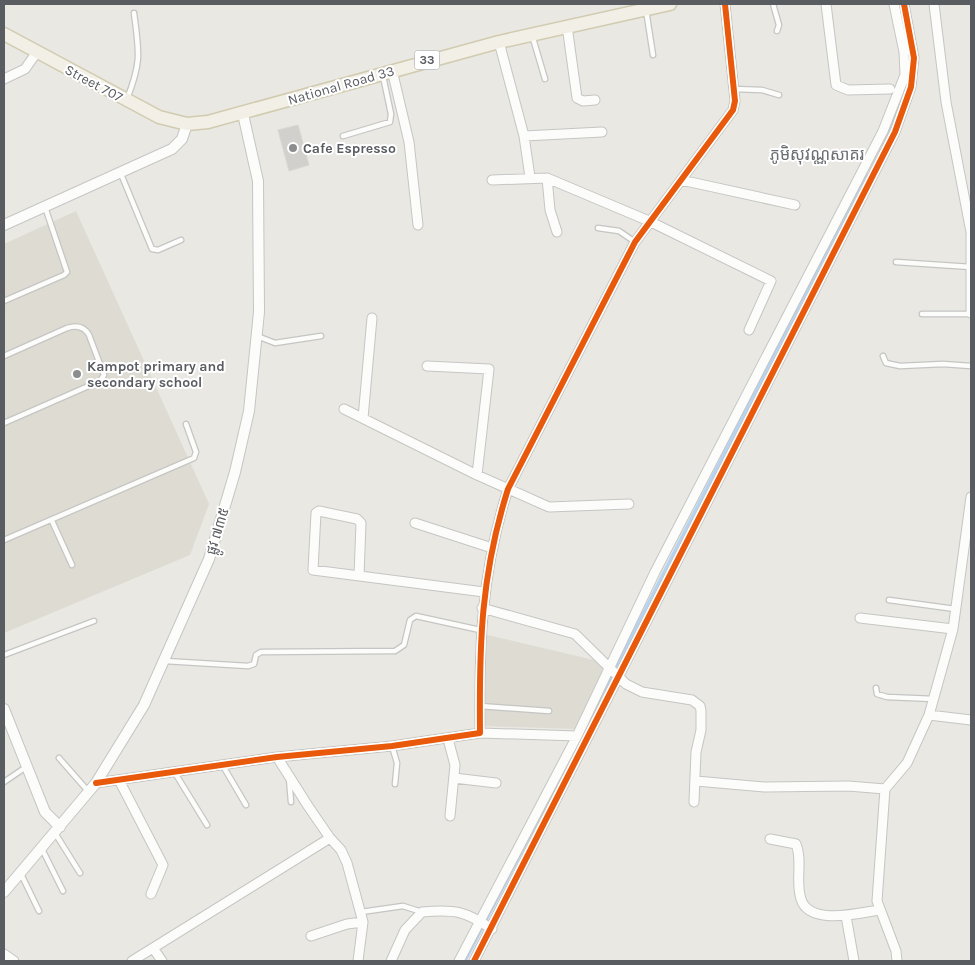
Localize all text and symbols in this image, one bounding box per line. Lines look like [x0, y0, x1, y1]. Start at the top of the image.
road number: 33 [414, 50, 440, 70]
street label: Street 707 [62, 61, 126, 106]
street label: National Road 33 [286, 62, 396, 109]
place label: Cafe Espresso [303, 140, 396, 157]
marker: Cafe Espresso [287, 142, 299, 154]
district label: ភូមិសុវណ្ណសាគរ [770, 145, 865, 165]
place label: Kampot primary and secondary school [87, 358, 225, 391]
marker: Kampot primary and secondary school [71, 368, 83, 380]
street label: ផ្លូវ ៧៣៥ [202, 505, 236, 558]

